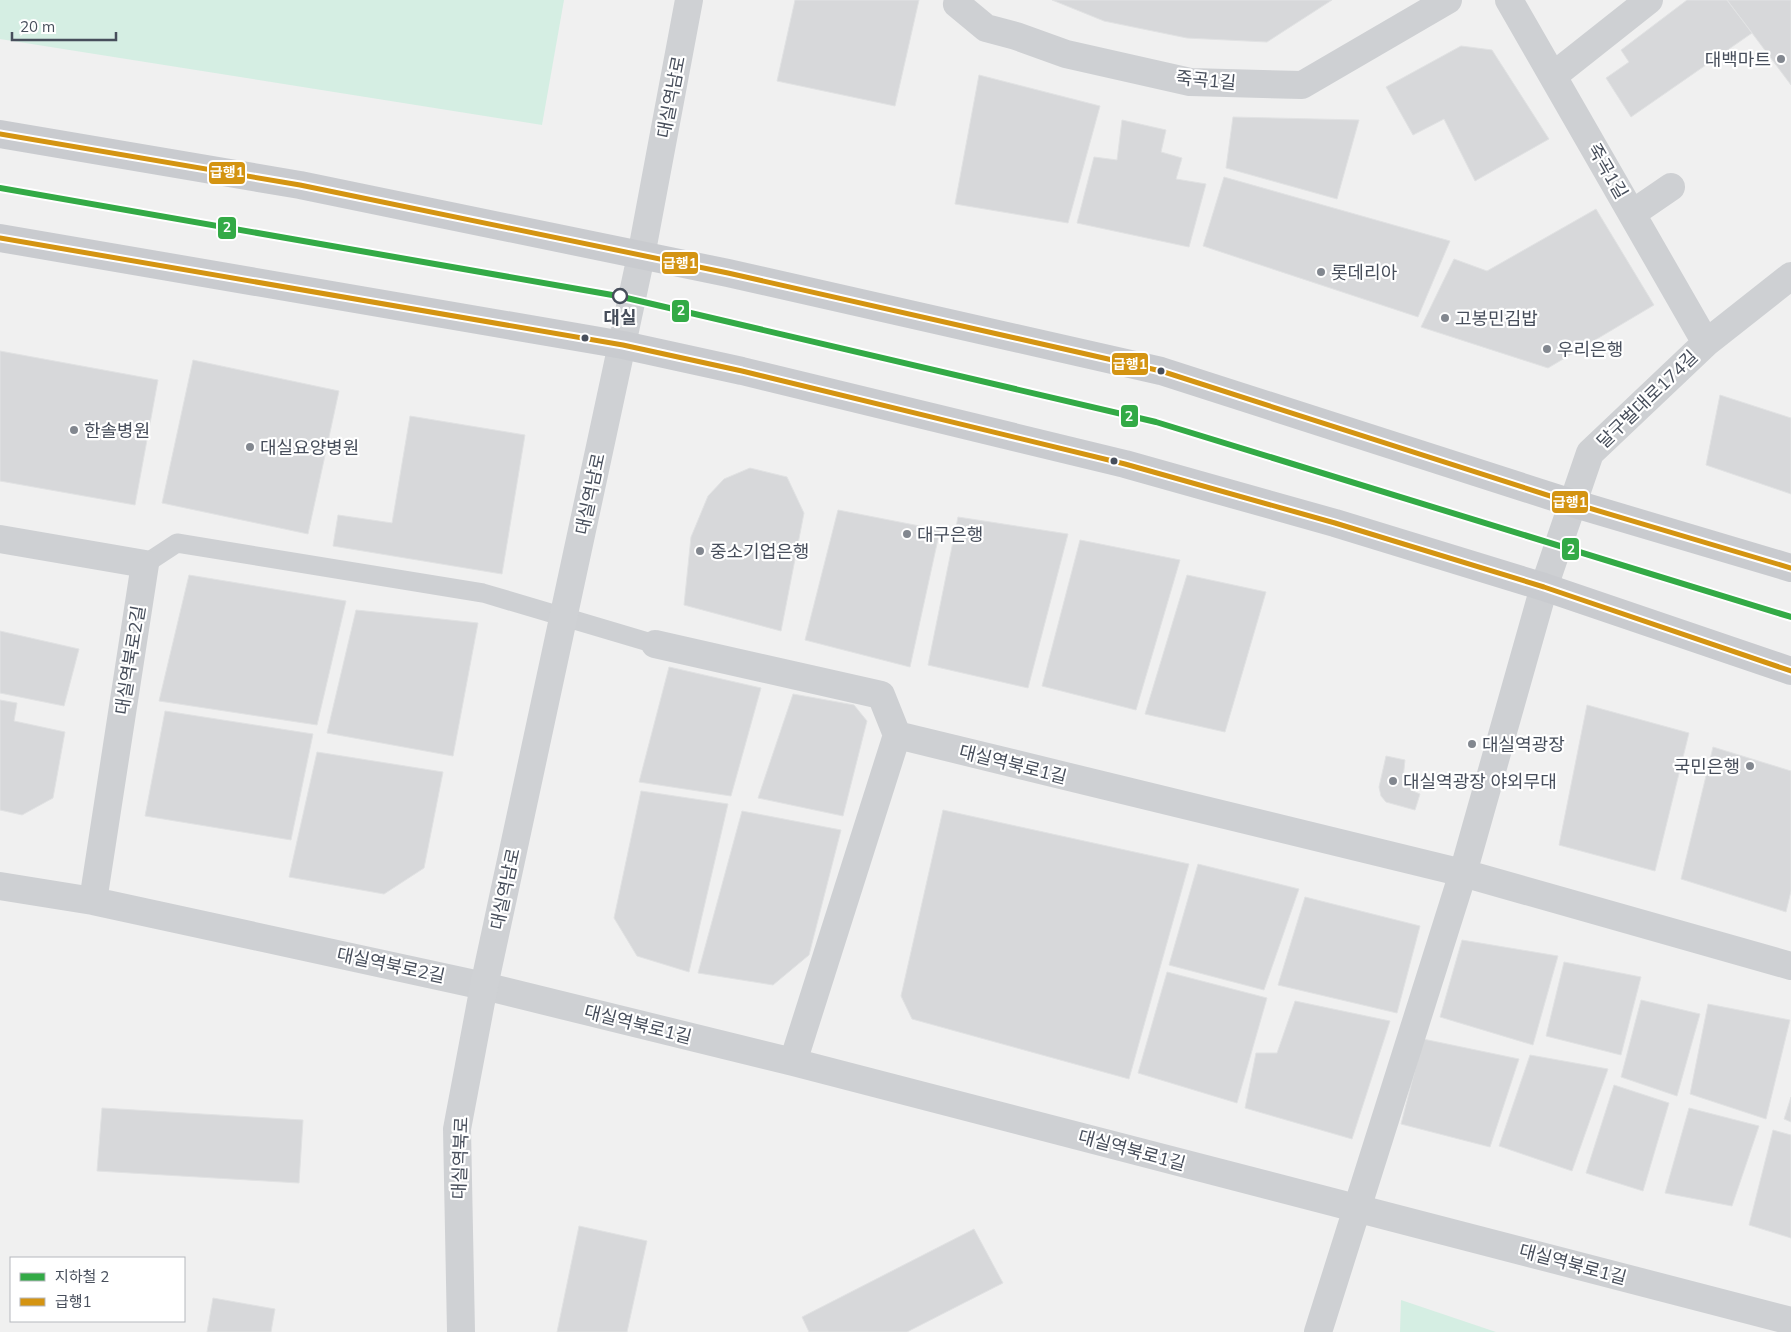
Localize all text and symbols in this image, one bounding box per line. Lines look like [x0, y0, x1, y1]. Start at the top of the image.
scale bar [12, 10, 116, 42]
text: 20 m [20, 17, 55, 36]
place label: 대백마트 [1705, 48, 1771, 71]
marker: 대백마트 [1775, 53, 1787, 65]
street label: 대실역남로 [652, 54, 690, 140]
street label: 죽곡1길 [1175, 66, 1237, 94]
street label: 죽곡1길 [1583, 139, 1633, 203]
line badge: 급행1 [208, 161, 246, 185]
text: 급행1 [210, 163, 244, 181]
line badge: 2 [217, 216, 237, 240]
text: 2 [223, 218, 231, 236]
line badge: 급행1 [661, 251, 699, 275]
text: 급행1 [663, 254, 697, 272]
place label: 롯데리아 [1331, 261, 1398, 284]
marker: 롯데리아 [1315, 266, 1327, 278]
marker: 대실 [612, 288, 628, 304]
line badge: 2 [671, 299, 690, 323]
text: 2 [677, 301, 685, 319]
place label: 대실 [603, 306, 637, 329]
place label: 고봉민김밥 [1455, 307, 1538, 330]
marker: 고봉민김밥 [1439, 312, 1451, 324]
unlabelled marker [580, 333, 590, 343]
place label: 우리은행 [1557, 338, 1623, 361]
marker: 우리은행 [1541, 343, 1553, 355]
street label: 달구벌대로174길 [1592, 345, 1702, 453]
line badge: 급행1 [1111, 352, 1149, 376]
text: 급행1 [1113, 355, 1147, 373]
unlabelled marker [1156, 366, 1166, 376]
line badge: 2 [1120, 404, 1139, 428]
text: 2 [1125, 407, 1133, 425]
place label: 한솔병원 [84, 419, 150, 442]
marker: 한솔병원 [68, 424, 80, 436]
place label: 대실요양병원 [260, 436, 359, 459]
marker: 대실요양병원 [244, 441, 256, 453]
street label: 대실역남로 [570, 451, 610, 537]
unlabelled marker [1109, 456, 1119, 466]
line badge: 급행1 [1551, 490, 1589, 514]
text: 급행1 [1553, 493, 1587, 511]
place label: 대구은행 [917, 523, 983, 546]
marker: 대구은행 [901, 528, 913, 540]
line badge: 2 [1561, 537, 1580, 561]
place label: 중소기업은행 [710, 540, 809, 563]
text: 2 [1567, 540, 1575, 558]
marker: 중소기업은행 [694, 545, 706, 557]
street label: 대실역북로2길 [110, 604, 150, 716]
place label: 대실역광장 [1482, 733, 1565, 756]
marker: 대실역광장 [1466, 738, 1478, 750]
street label: 대실역북로1길 [957, 740, 1069, 788]
place label: 국민은행 [1674, 755, 1740, 778]
marker: 국민은행 [1744, 760, 1756, 772]
place label: 대실역광장 야외무대 [1403, 770, 1557, 793]
marker: 대실역광장 야외무대 [1387, 775, 1399, 787]
street label: 대실역남로 [485, 846, 525, 932]
street label: 대실역북로2길 [335, 942, 447, 988]
street label: 대실역북로1길 [582, 1000, 694, 1048]
street label: 대실역북로 [447, 1116, 473, 1200]
street label: 대실역북로1길 [1076, 1125, 1188, 1175]
street label: 대실역북로1길 [1517, 1239, 1629, 1289]
legend [10, 1257, 185, 1322]
text: 지하철 2 [55, 1267, 109, 1286]
text: 급행1 [55, 1292, 92, 1311]

